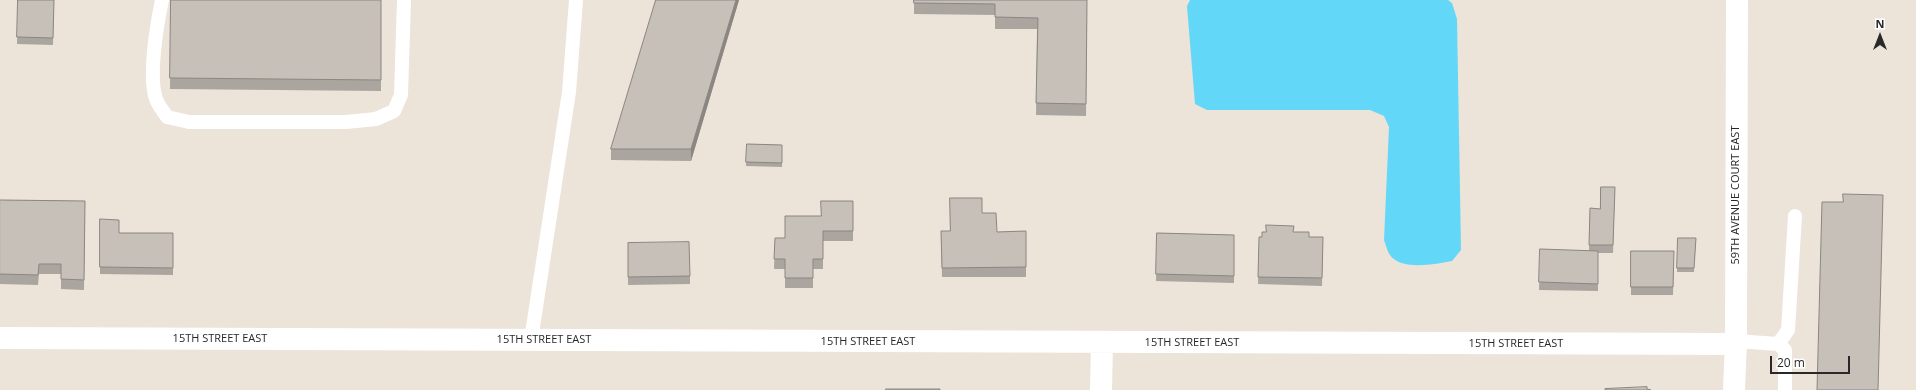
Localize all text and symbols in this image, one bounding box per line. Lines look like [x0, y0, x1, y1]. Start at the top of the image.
north arrow [1860, 16, 1900, 56]
text: N [1876, 16, 1884, 31]
street label: 59TH AVENUE COURT EAST [1729, 126, 1743, 264]
street label: 15TH STREET EAST [173, 332, 267, 346]
street label: 15TH STREET EAST [497, 333, 591, 347]
street label: 15TH STREET EAST [821, 335, 915, 349]
street label: 15TH STREET EAST [1145, 336, 1239, 350]
street label: 15TH STREET EAST [1469, 337, 1563, 351]
scale bar [1772, 348, 1852, 374]
text: 20 m [1777, 354, 1805, 371]

